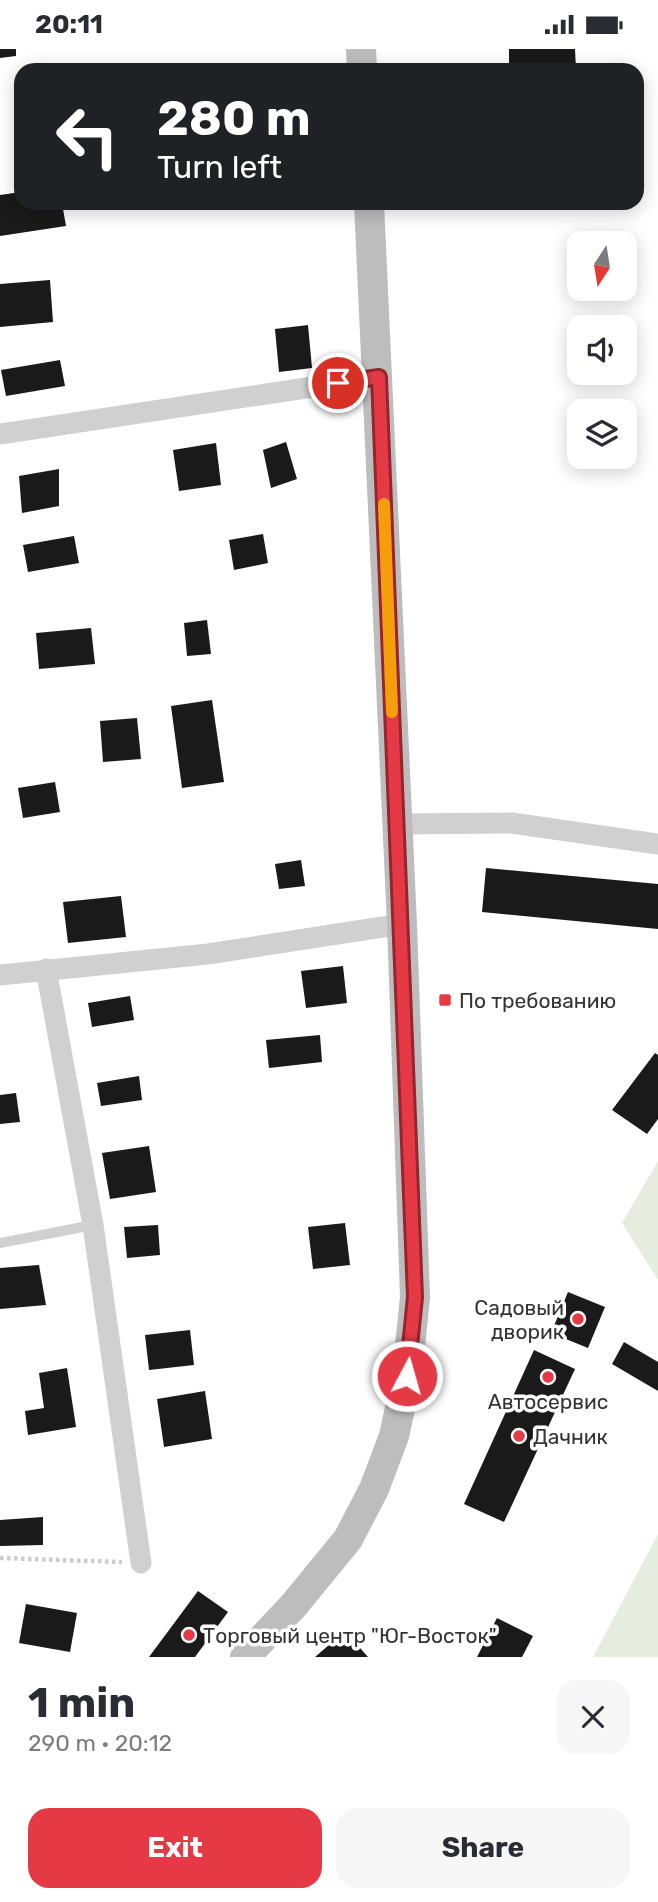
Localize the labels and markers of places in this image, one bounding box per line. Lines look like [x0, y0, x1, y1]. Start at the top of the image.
pin [308, 353, 368, 413]
place label: По требованию [459, 988, 616, 1013]
marker: По требованию [437, 992, 453, 1008]
place label: Садовый дворик [474, 1295, 564, 1344]
marker: Садовый дворик [570, 1311, 586, 1327]
marker: Автосервис [540, 1369, 556, 1385]
place label: Автосервис [488, 1389, 608, 1414]
place label: Дачник [533, 1424, 608, 1449]
marker: Дачник [511, 1428, 527, 1444]
place label: Торговый центр "Юг-Восток" [203, 1623, 497, 1648]
marker: Торговый центр "Юг-Восток" [181, 1627, 197, 1643]

